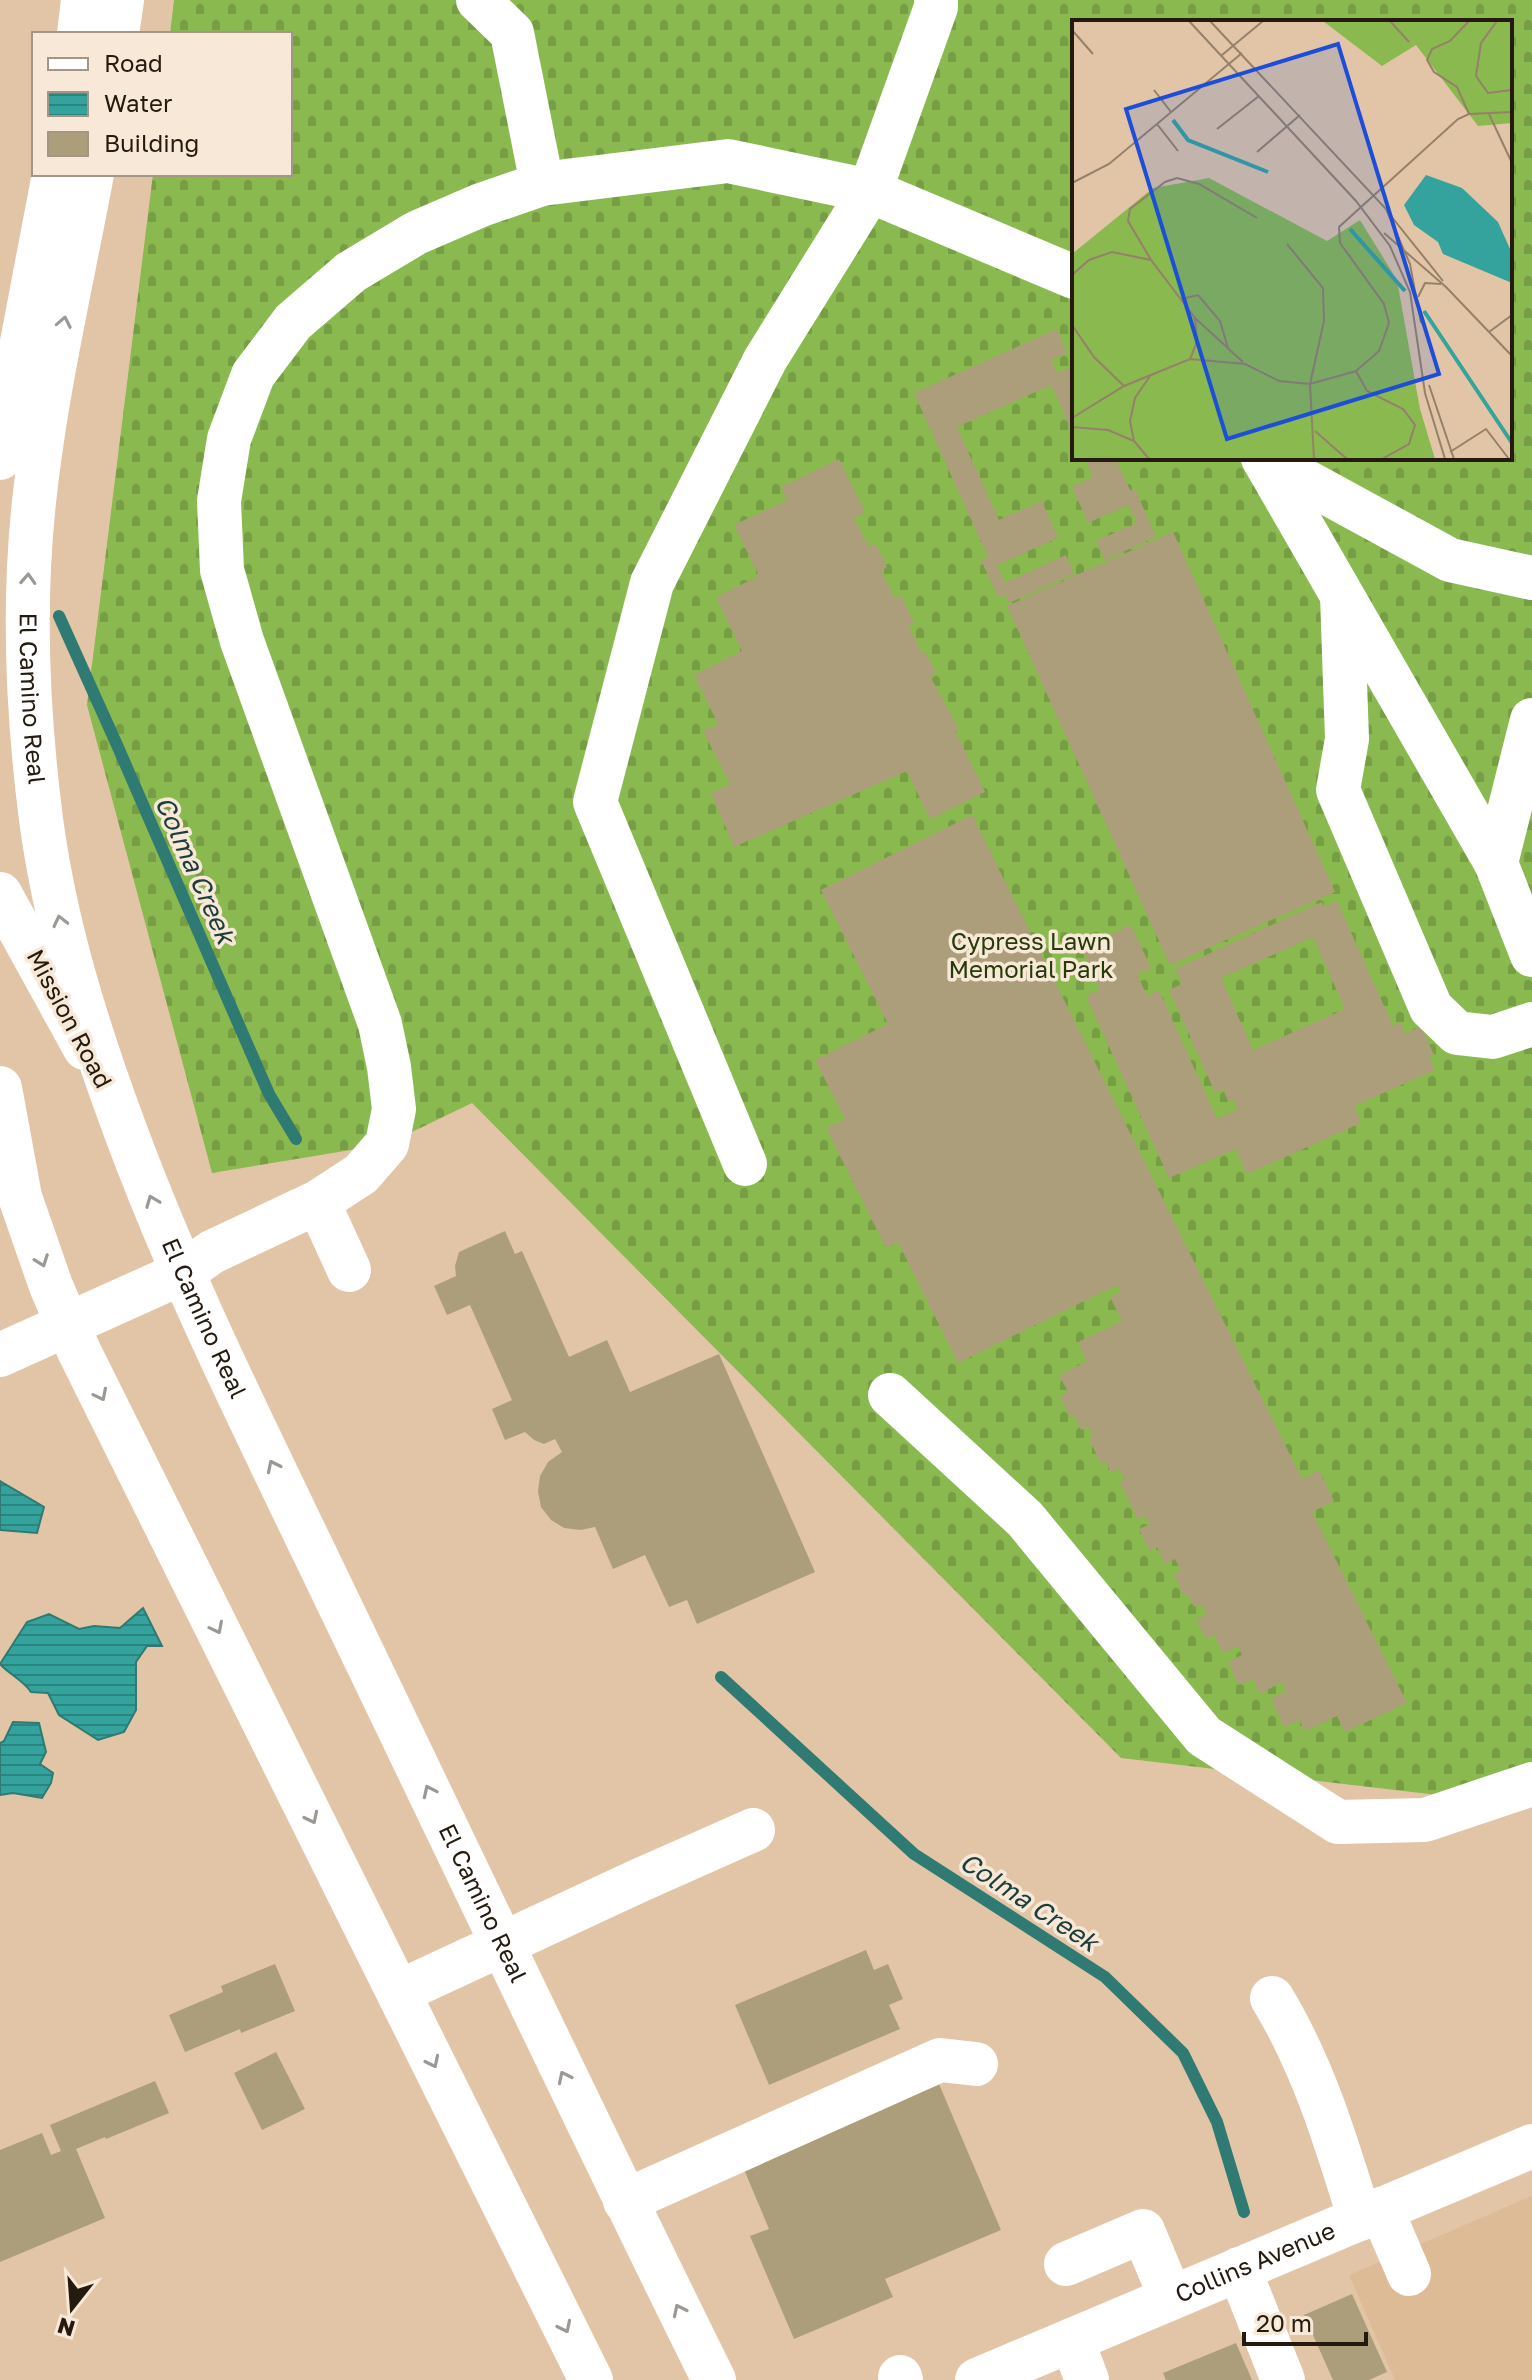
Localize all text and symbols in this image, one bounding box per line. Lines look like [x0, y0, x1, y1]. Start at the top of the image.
inset map [1072, 20, 1512, 460]
legend [32, 32, 292, 176]
text: Road [104, 48, 163, 77]
text: Water [104, 88, 172, 117]
text: Building [104, 128, 199, 157]
one-way arrow [54, 315, 71, 329]
one-way arrow [20, 572, 37, 585]
street label: El Camino Real [15, 612, 53, 786]
water label: Colma Creek [149, 791, 243, 950]
one-way arrow [52, 915, 69, 928]
park label: Cypress Lawn Memorial Park [948, 926, 1114, 983]
street label: Mission Road [22, 944, 119, 1093]
one-way arrow [145, 1195, 162, 1209]
street label: El Camino Real [157, 1233, 254, 1402]
one-way arrow [32, 1253, 49, 1267]
one-way arrow [91, 1387, 107, 1402]
one-way arrow [267, 1459, 283, 1474]
one-way arrow [208, 1619, 223, 1634]
one-way arrow [423, 1785, 439, 1800]
one-way arrow [302, 1810, 318, 1824]
street label: El Camino Real [434, 1819, 534, 1987]
water label: Colma Creek [954, 1845, 1106, 1959]
one-way arrow [423, 2053, 439, 2068]
one-way arrow [558, 2070, 574, 2085]
street label: Collins Avenue [1170, 2215, 1339, 2308]
north arrow [32, 2268, 112, 2348]
scale bar [1244, 2296, 1366, 2346]
one-way arrow [673, 2304, 689, 2319]
text: 20 m [1256, 2308, 1312, 2337]
text: N [54, 2312, 78, 2343]
one-way arrow [555, 2319, 571, 2334]

